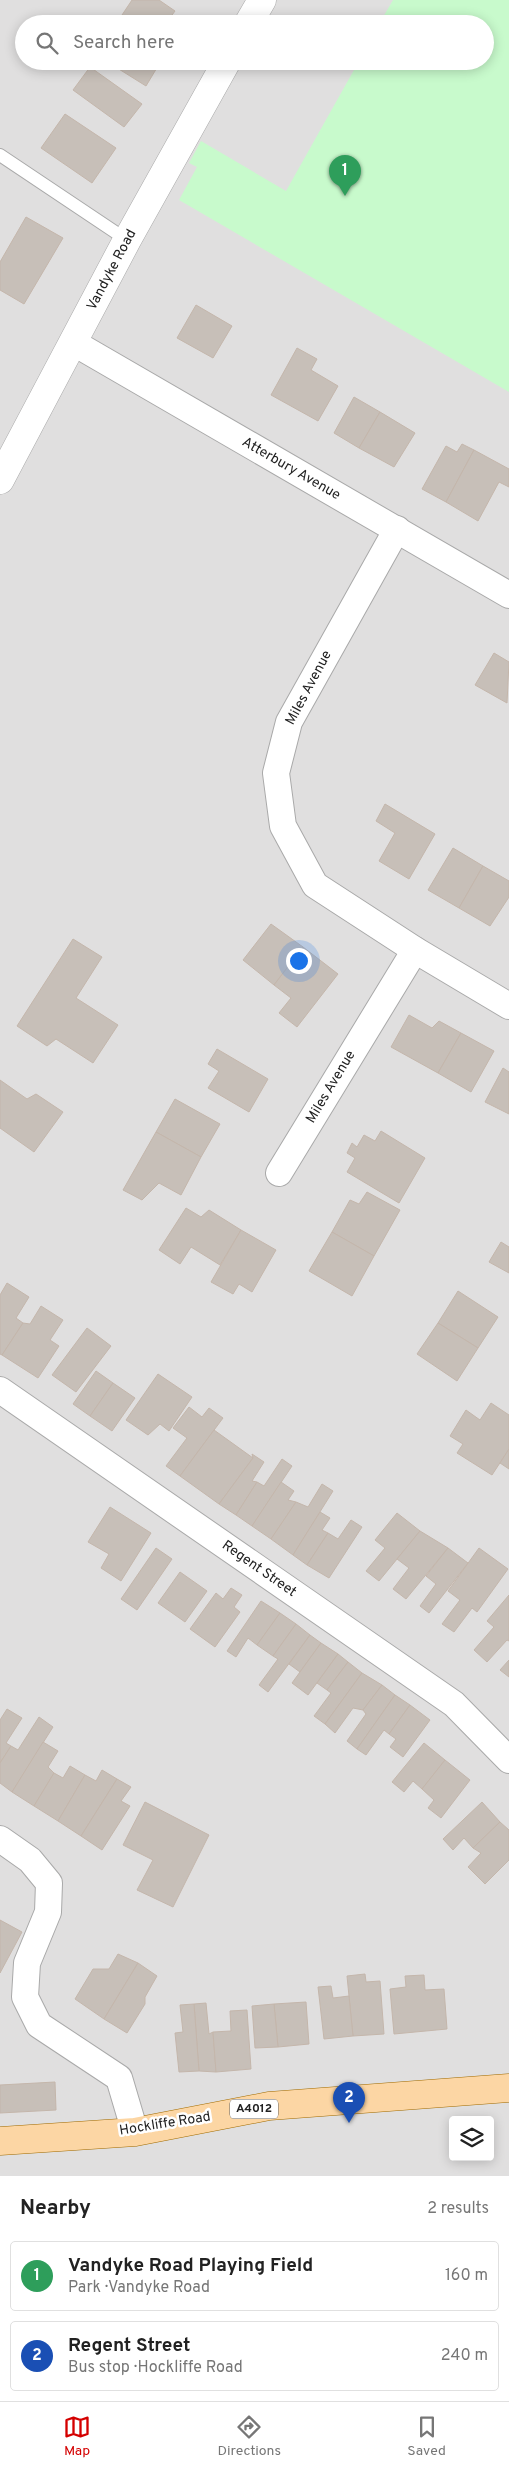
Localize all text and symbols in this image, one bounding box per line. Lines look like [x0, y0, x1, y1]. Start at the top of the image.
search box [15, 15, 494, 70]
icon: search [33, 29, 61, 57]
text: Search here [73, 31, 175, 55]
pin: 1 [329, 155, 361, 196]
street label: Vandyke Road [84, 227, 140, 313]
street label: Atterbury Avenue [239, 434, 343, 504]
street label: Miles Avenue [282, 648, 336, 728]
your location [286, 948, 312, 974]
street label: Miles Avenue [303, 1047, 359, 1127]
street label: Regent Street [218, 1537, 300, 1601]
pin: 2 [333, 2082, 365, 2123]
road number: A4012 [230, 2100, 278, 2118]
street label: Hockliffe Road [118, 2108, 212, 2140]
map controls [449, 2116, 494, 2161]
button: layers [449, 2116, 494, 2161]
text: Nearby [20, 2195, 91, 2222]
text: 2 results [427, 2199, 489, 2219]
text: Vandyke Road Playing Field [68, 2254, 313, 2278]
text: 1 [34, 2266, 40, 2286]
text: 160 m [445, 2266, 488, 2286]
text: Park · Vandyke Road [68, 2278, 210, 2298]
text: Regent Street [68, 2334, 191, 2358]
text: 2 [32, 2346, 42, 2366]
text: 240 m [441, 2346, 488, 2366]
text: Bus stop · Hockliffe Road [68, 2358, 243, 2378]
tab: Map [63, 2413, 91, 2460]
tab: Directions [217, 2413, 281, 2460]
tab: Saved [407, 2413, 446, 2460]

